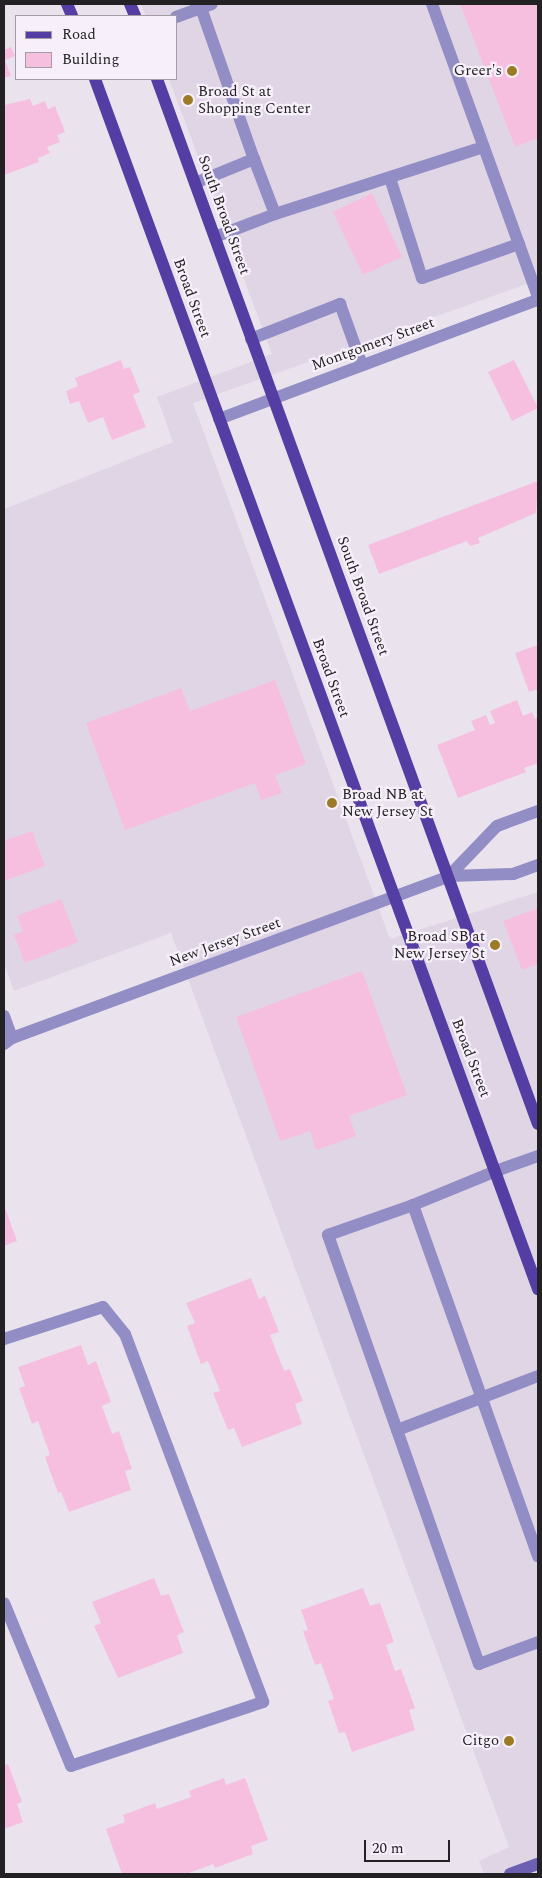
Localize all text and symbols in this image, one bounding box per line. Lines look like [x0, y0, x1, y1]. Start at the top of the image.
legend [15, 15, 178, 80]
text: Road [62, 23, 96, 46]
text: Building [62, 48, 119, 71]
place label: Greer's [454, 62, 502, 80]
marker: Greer's [506, 65, 518, 77]
place label: Broad St at Shopping Center [198, 82, 310, 117]
marker: Broad St at Shopping Center [182, 94, 194, 106]
street label: South Broad Street [194, 153, 254, 277]
street label: Broad Street [169, 256, 215, 340]
street label: Montgomery Street [309, 313, 437, 375]
street label: South Broad Street [333, 534, 393, 658]
street label: Broad Street [308, 636, 354, 720]
place label: Broad NB at New Jersey St [342, 785, 433, 820]
marker: Broad NB at New Jersey St [326, 797, 338, 809]
street label: New Jersey Street [167, 914, 283, 970]
place label: Broad SB at New Jersey St [394, 927, 485, 962]
marker: Broad SB at New Jersey St [489, 939, 501, 951]
street label: Broad Street [448, 1016, 494, 1100]
place label: Citgo [462, 1732, 499, 1750]
marker: Citgo [503, 1735, 515, 1747]
scale bar [367, 1830, 453, 1862]
text: 20 m [372, 1837, 404, 1860]

